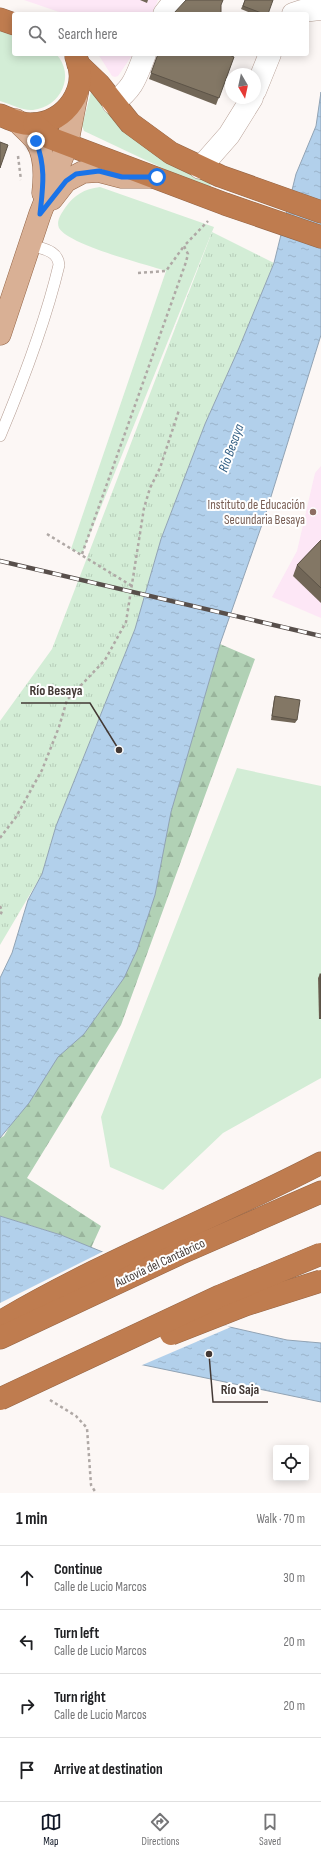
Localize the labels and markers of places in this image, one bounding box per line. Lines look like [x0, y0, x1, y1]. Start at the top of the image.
place label: Instituto de Educación Secundaria Besaya [208, 497, 305, 528]
marker: Instituto de Educación Secundaria Besaya [308, 507, 318, 517]
callout: Río Besaya [21, 677, 90, 703]
callout: Río Saja [213, 1376, 268, 1402]

